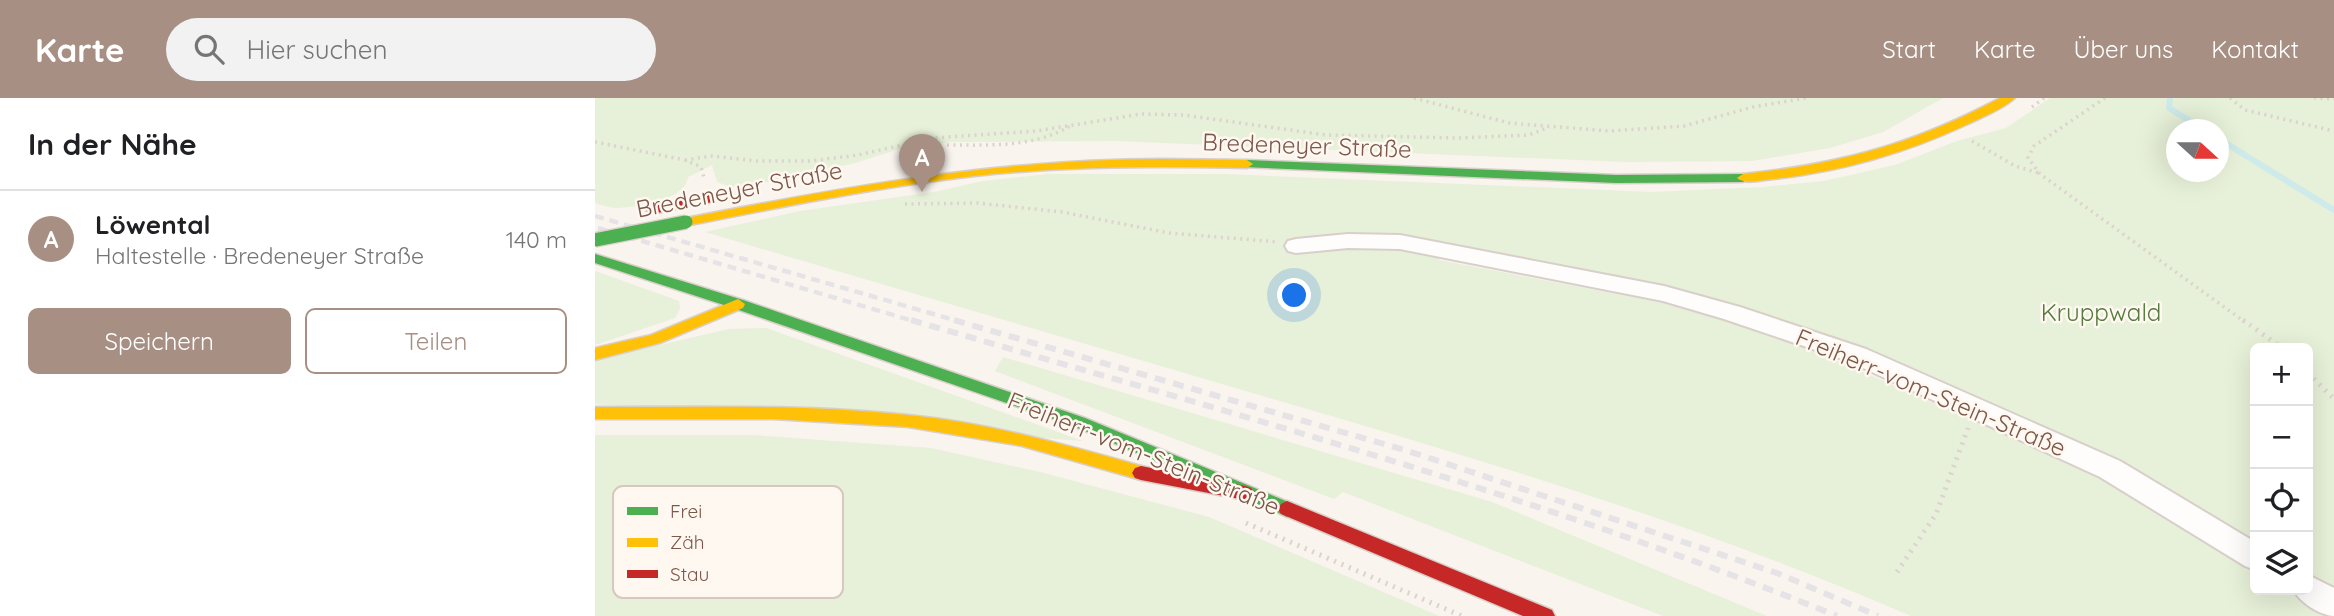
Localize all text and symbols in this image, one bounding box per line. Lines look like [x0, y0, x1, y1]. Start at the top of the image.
search box [166, 18, 656, 81]
text: Karte [35, 29, 124, 70]
icon: search [190, 30, 228, 68]
text: Hier suchen [246, 33, 388, 66]
text: Start [1882, 34, 1936, 64]
text: Karte [1974, 34, 2035, 64]
text: Über uns [2073, 34, 2173, 64]
text: Kontakt [2211, 34, 2299, 64]
north arrow [2166, 119, 2229, 182]
text: In der Nähe [28, 125, 197, 163]
street label: Bredeneyer Straße [1202, 126, 1412, 164]
pin: A [899, 134, 945, 192]
street label: Bredeneyer Straße [633, 154, 845, 224]
text: Löwental [95, 208, 211, 241]
text: A [44, 225, 58, 254]
text: 140 m [506, 225, 567, 254]
text: Haltestelle · Bredeneyer Straße [95, 241, 424, 270]
your location [1277, 278, 1311, 312]
park label: Kruppwald [2041, 297, 2161, 327]
button: Speichern [28, 308, 291, 374]
button: Teilen [305, 308, 567, 374]
street label: Freiherr-vom-Stein-Straße [1791, 321, 2071, 463]
map controls [2250, 343, 2313, 595]
button: + [2250, 343, 2313, 406]
street label: Freiherr-vom-Stein-Straße [1004, 385, 1284, 521]
button: − [2250, 406, 2313, 469]
button: locate [2250, 469, 2313, 532]
legend [613, 486, 843, 598]
text: Frei [670, 499, 702, 523]
text: Zäh [670, 530, 705, 554]
button: layers [2250, 532, 2313, 595]
text: Stau [670, 562, 709, 586]

